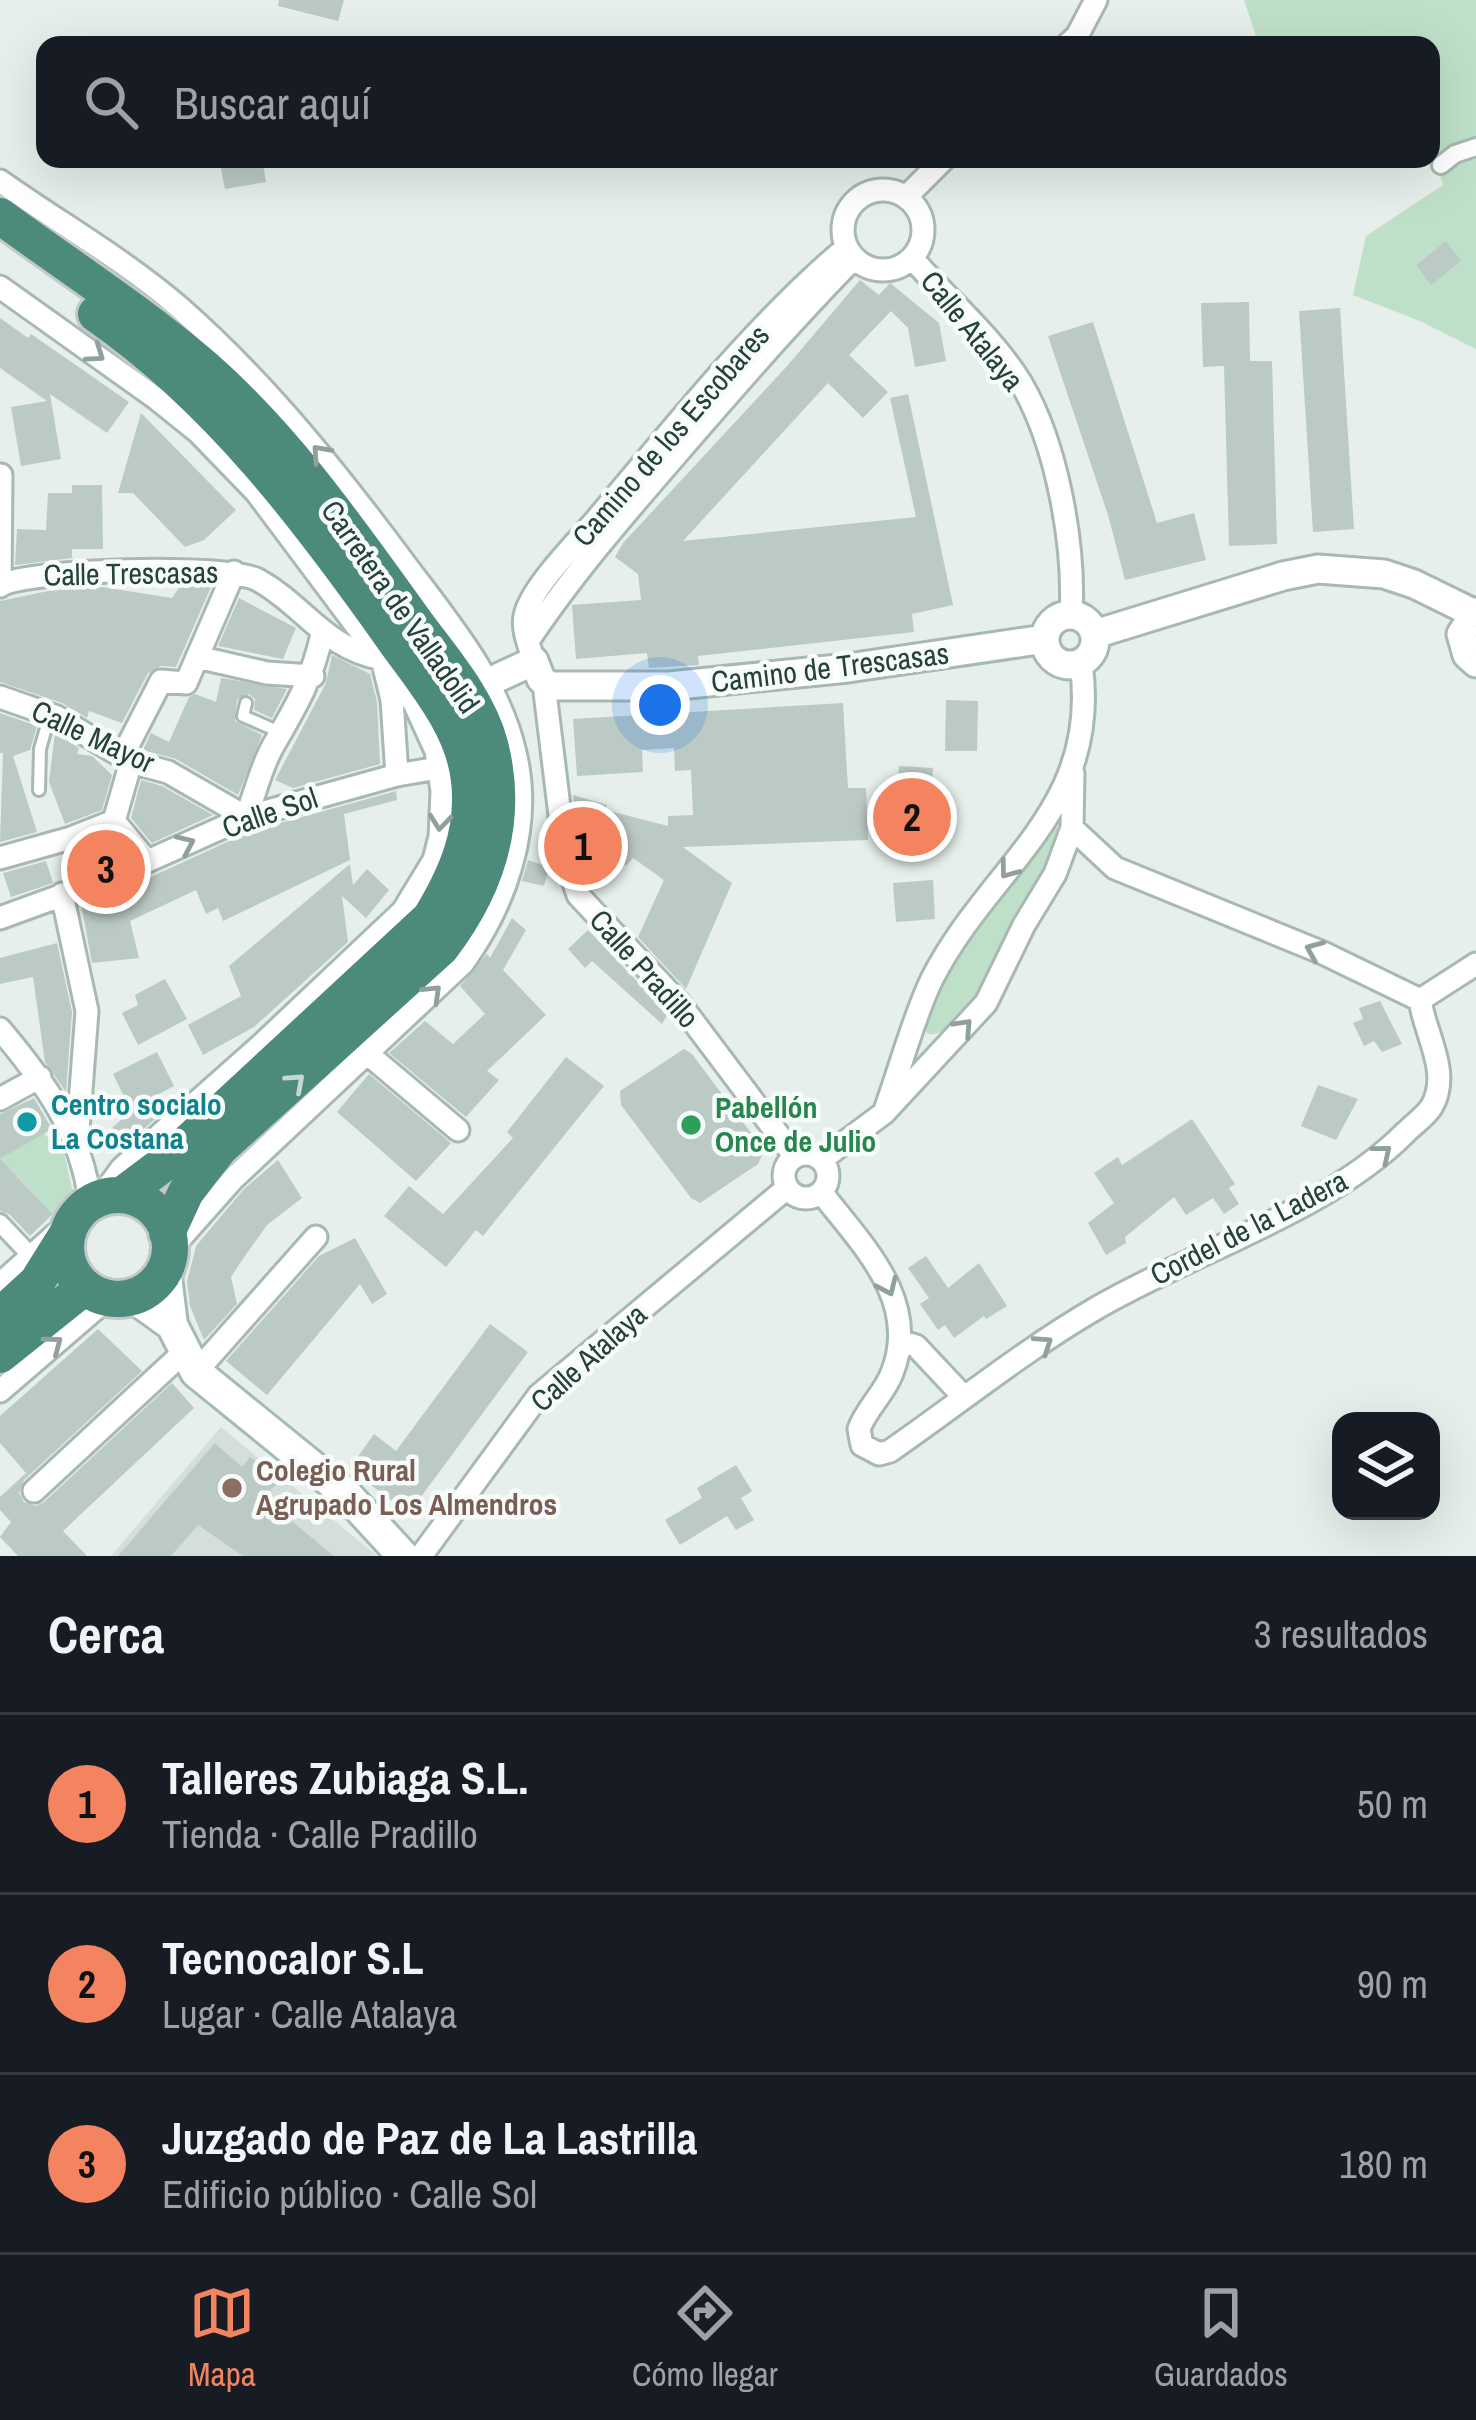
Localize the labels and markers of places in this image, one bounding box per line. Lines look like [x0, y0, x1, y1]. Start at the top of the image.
pin: 2 [873, 772, 951, 862]
pin: 1 [544, 801, 622, 891]
pin: 3 [67, 824, 145, 914]
place label: Centro socialo La Costana [51, 1084, 222, 1158]
place label: Pabellón Once de Julio [715, 1087, 876, 1161]
marker: Centro socialo La Costana [14, 1109, 40, 1135]
marker: Pabellón Once de Julio [678, 1112, 704, 1138]
place label: Colegio Rural Agrupado Los Almendros [256, 1450, 557, 1524]
marker: Colegio Rural Agrupado Los Almendros [219, 1475, 245, 1501]

